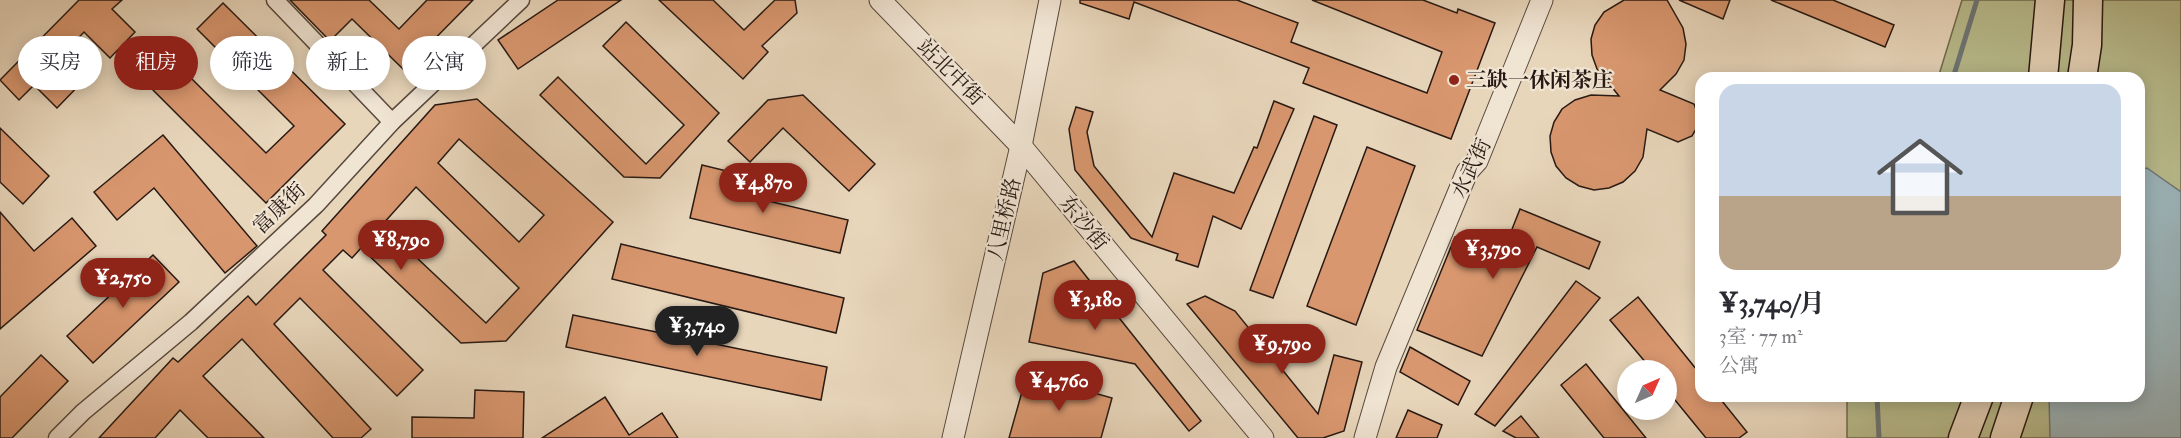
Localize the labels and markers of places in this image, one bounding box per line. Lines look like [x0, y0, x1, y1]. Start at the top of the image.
place label: 三缺一休闲茶庄 [1466, 67, 1613, 94]
marker: 三缺一休闲茶庄 [1447, 73, 1461, 87]
pin: ¥4,870 [714, 163, 812, 214]
pin: ¥8,790 [352, 220, 450, 271]
pin: ¥3,790 [1444, 229, 1542, 280]
pin: ¥2,750 [74, 258, 172, 309]
pin: ¥3,180 [1046, 280, 1144, 331]
pin: ¥3,740 [648, 306, 746, 357]
pin: ¥9,790 [1233, 324, 1331, 375]
pin: ¥4,760 [1010, 361, 1108, 412]

